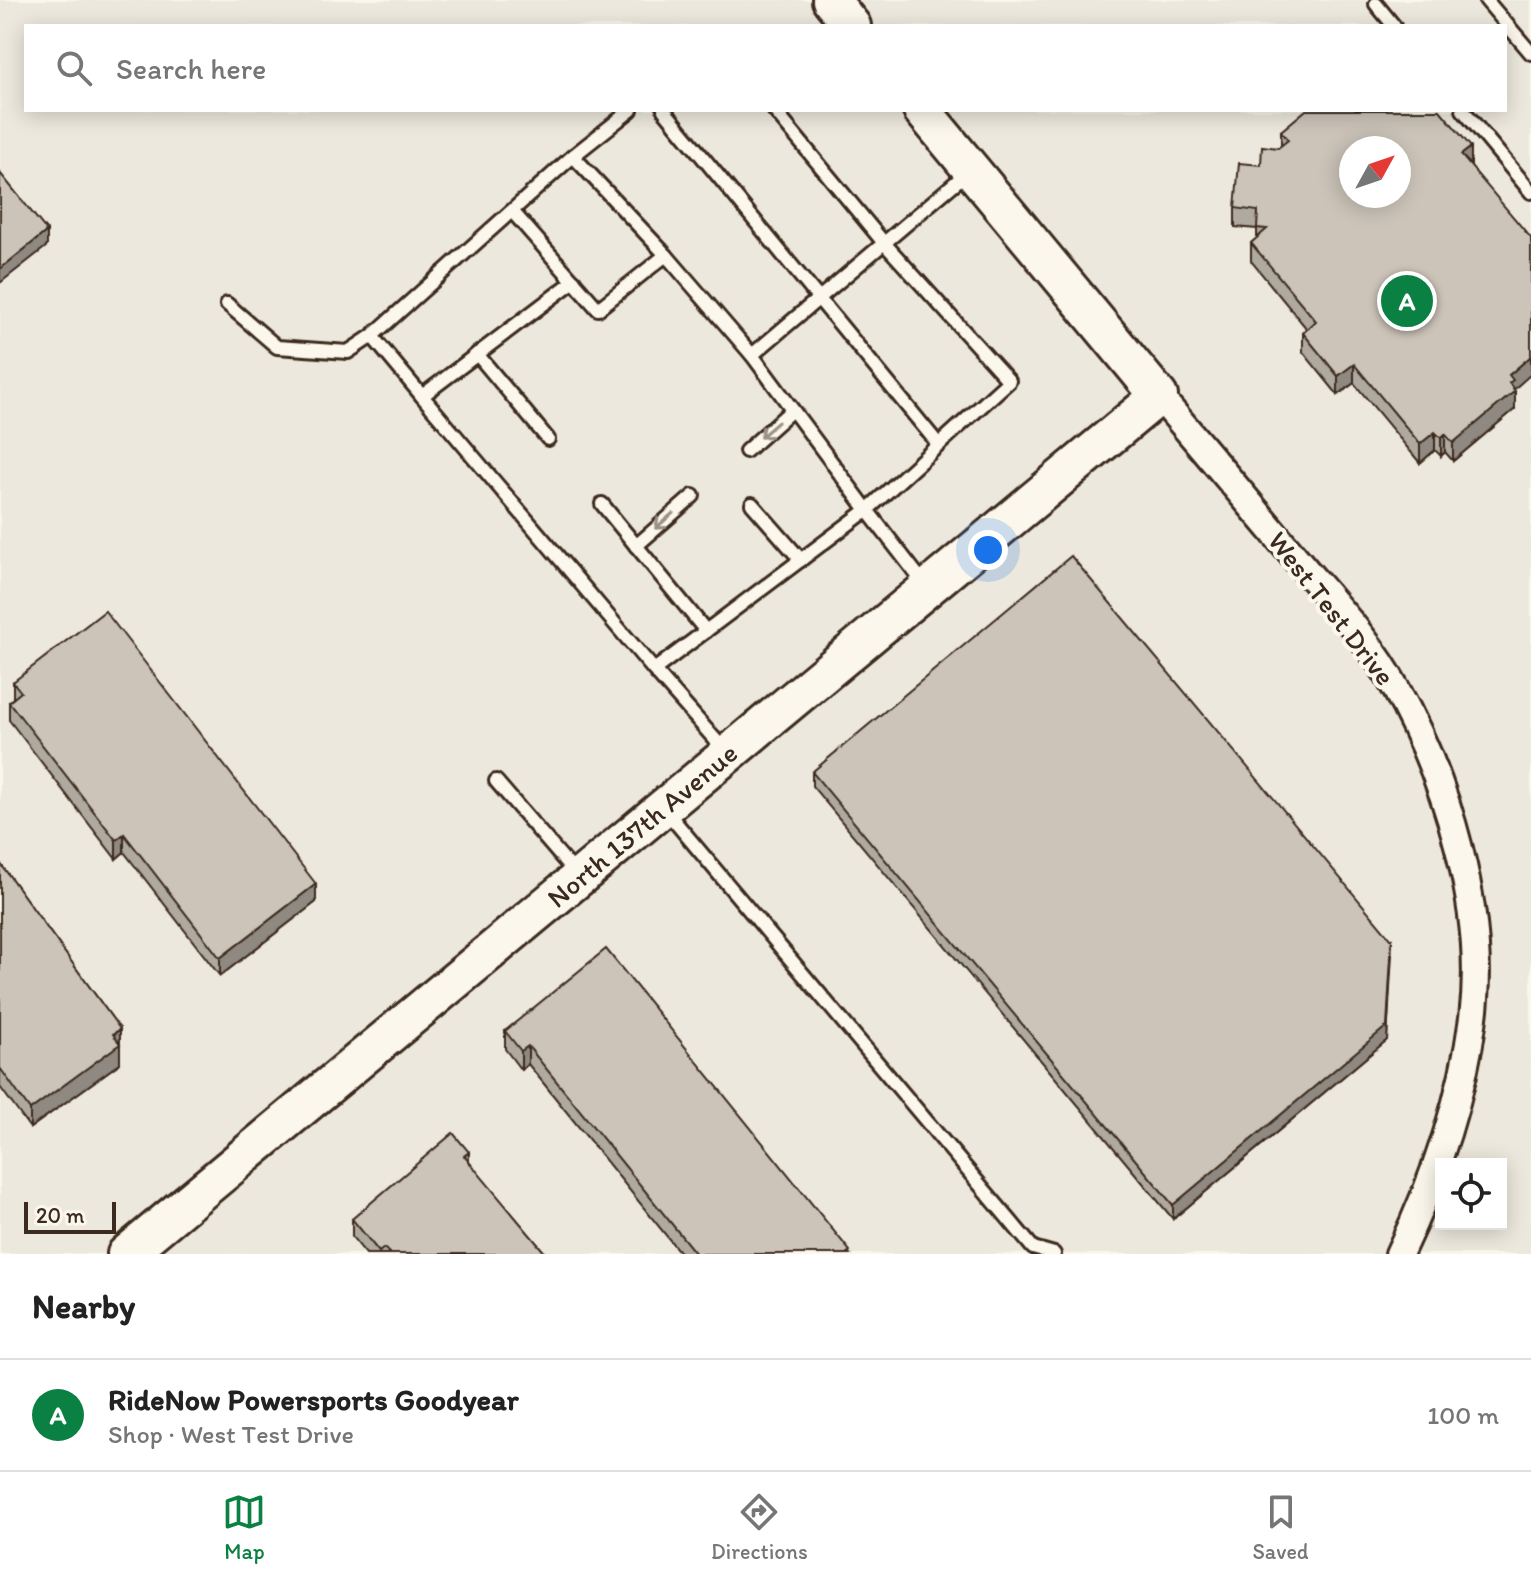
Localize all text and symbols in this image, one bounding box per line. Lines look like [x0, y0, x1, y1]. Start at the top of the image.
search box [24, 24, 1507, 112]
icon: search [52, 46, 96, 90]
text: Search here [116, 50, 266, 87]
north arrow [1339, 136, 1411, 208]
pin: A [1381, 271, 1433, 331]
one-way arrow [759, 421, 779, 439]
one-way arrow [655, 512, 675, 530]
street label: West Test Drive [1261, 524, 1403, 692]
your location [968, 530, 1008, 570]
street label: North 137th Avenue [540, 735, 744, 915]
map controls [1435, 1158, 1507, 1230]
button: locate [1435, 1158, 1507, 1230]
scale bar [24, 1198, 116, 1234]
text: 20 m [36, 1202, 85, 1229]
text: Nearby [32, 1286, 135, 1327]
text: RideNow Powersports Goodyear [108, 1381, 519, 1418]
text: A [50, 1399, 66, 1431]
text: 100 m [1427, 1399, 1499, 1431]
text: Shop · West Test Drive [108, 1418, 354, 1450]
tab: Map [222, 1490, 266, 1565]
tab: Directions [711, 1490, 808, 1565]
tab: Saved [1252, 1490, 1309, 1565]

